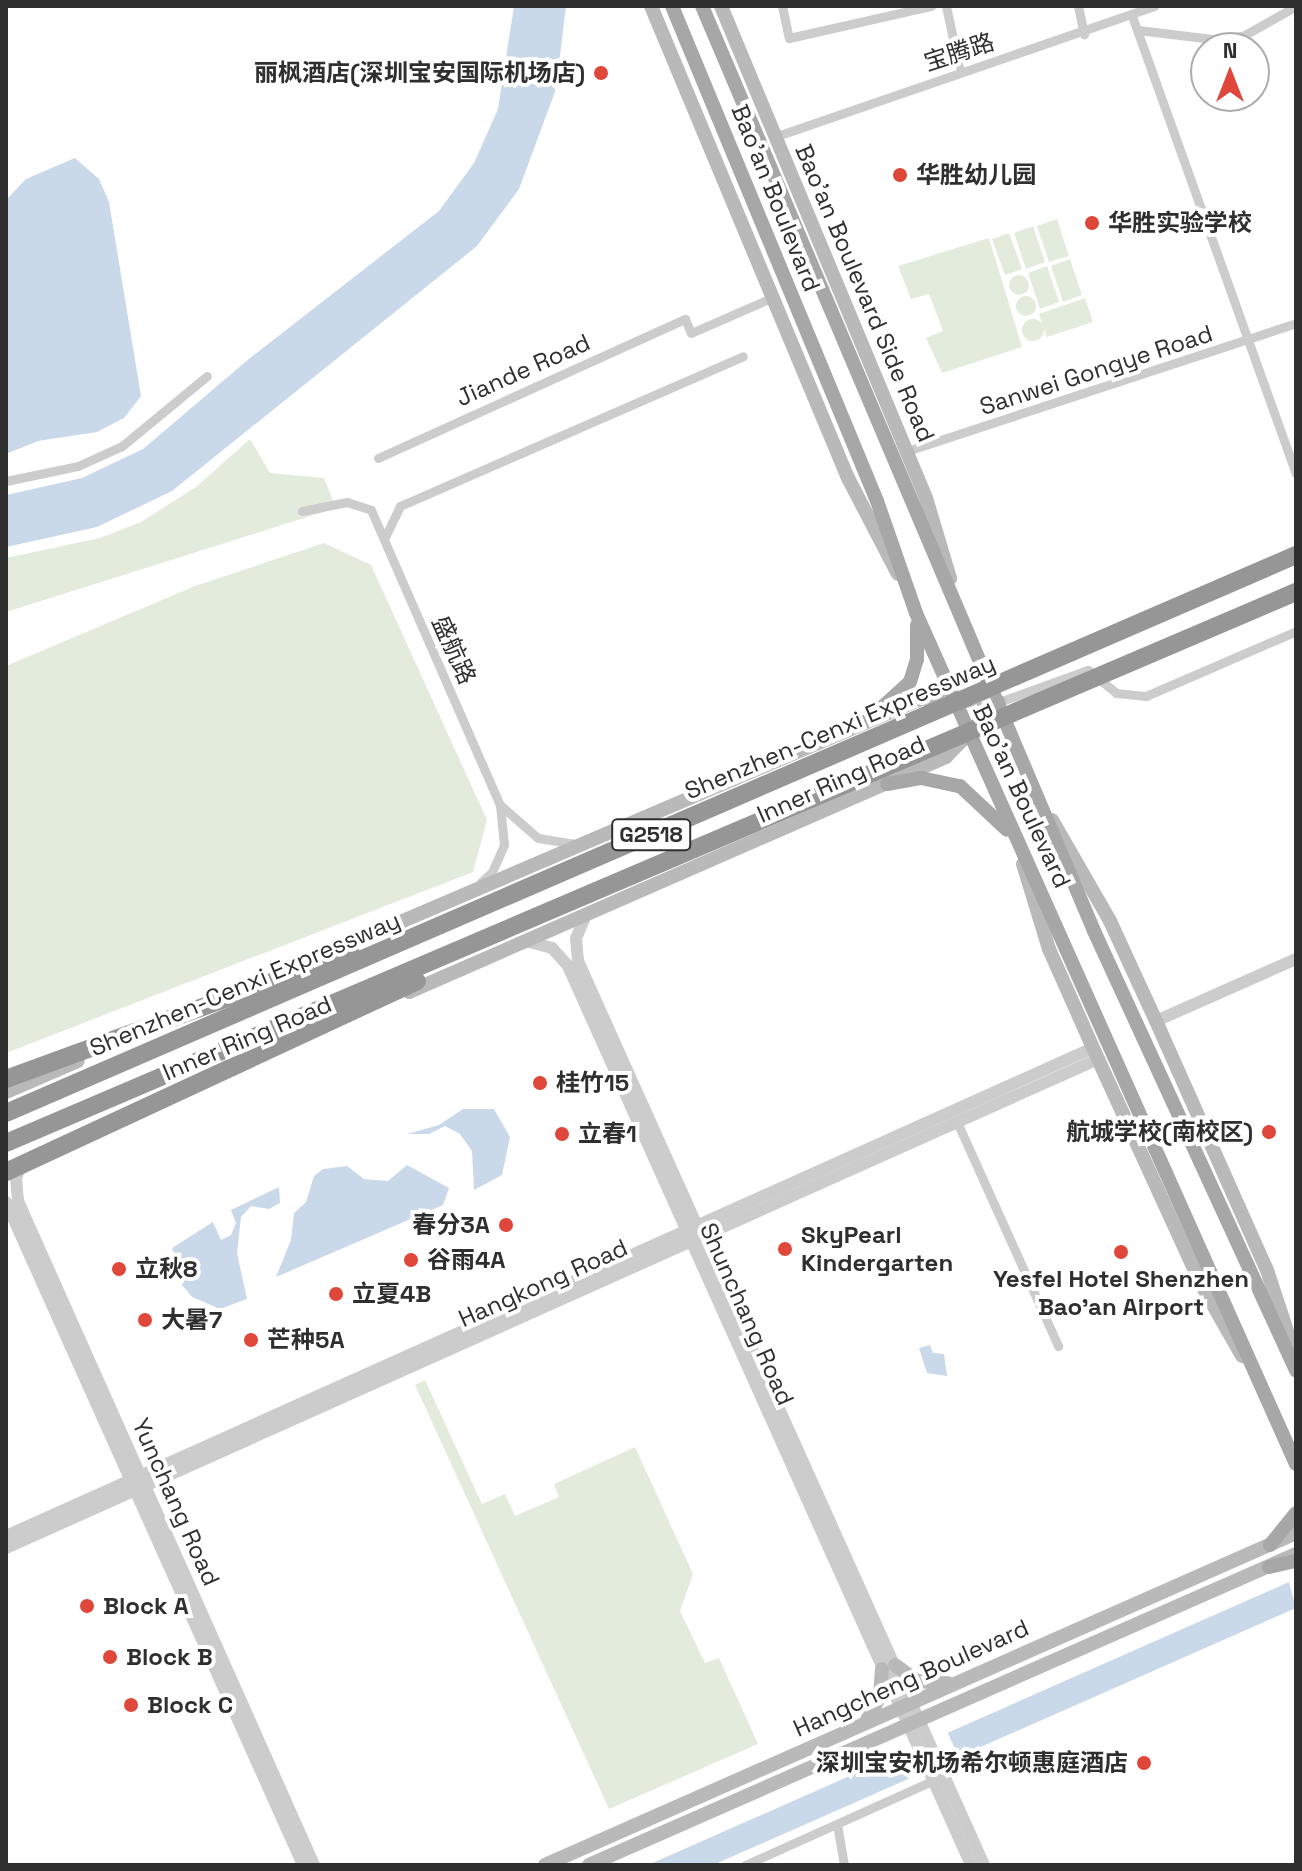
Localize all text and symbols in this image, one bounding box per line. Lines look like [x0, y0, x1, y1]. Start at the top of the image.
street label: 宝腾路 [920, 27, 998, 77]
north arrow [1190, 32, 1270, 112]
text: N [1223, 36, 1237, 64]
place label: 丽枫酒店(深圳宝安国际机场店) [254, 59, 585, 87]
marker: 丽枫酒店(深圳宝安国际机场店) [592, 64, 610, 82]
street label: Bao'an Boulevard [725, 100, 827, 296]
street label: Bao'an Boulevard Side Road [789, 140, 941, 446]
place label: 华胜幼儿园 [916, 161, 1036, 189]
marker: 华胜幼儿园 [891, 166, 909, 184]
place label: 华胜实验学校 [1108, 209, 1252, 237]
marker: 华胜实验学校 [1083, 214, 1101, 232]
street label: Sanwei Gongye Road [976, 319, 1216, 421]
street label: Jiande Road [452, 328, 594, 412]
street label: 盛航路 [426, 611, 482, 689]
street label: Shenzhen-Cenxi Expressway [680, 648, 1000, 806]
street label: Bao'an Boulevard [967, 700, 1077, 892]
street label: Inner Ring Road [753, 729, 929, 829]
road number: G2518 [611, 817, 691, 853]
street label: Shenzhen-Cenxi Expressway [85, 905, 405, 1063]
street label: Inner Ring Road [158, 989, 336, 1087]
place label: 桂竹15 [556, 1069, 629, 1097]
marker: 桂竹15 [531, 1074, 549, 1092]
place label: 航城学校(南校区) [1066, 1118, 1253, 1146]
place label: 立春1 [578, 1120, 637, 1148]
marker: 航城学校(南校区) [1260, 1123, 1278, 1141]
marker: 立春1 [553, 1125, 571, 1143]
place label: 春分3A [412, 1211, 490, 1239]
marker: 春分3A [497, 1216, 515, 1234]
street label: Shunchang Road [694, 1218, 800, 1410]
place label: SkyPearl Kindergarten [801, 1221, 953, 1277]
street label: Hangkong Road [454, 1233, 632, 1333]
marker: SkyPearl Kindergarten [776, 1240, 794, 1258]
marker: Yesfel Hotel Shenzhen Bao’an Airport [1112, 1243, 1130, 1261]
place label: 谷雨4A [427, 1246, 505, 1274]
marker: 谷雨4A [402, 1251, 420, 1269]
place label: 立秋8 [135, 1255, 197, 1283]
marker: 立秋8 [110, 1260, 128, 1278]
place label: Yesfel Hotel Shenzhen Bao’an Airport [993, 1265, 1249, 1321]
place label: 立夏4B [352, 1280, 431, 1308]
marker: 立夏4B [327, 1285, 345, 1303]
place label: 大暑7 [161, 1306, 222, 1334]
marker: 大暑7 [136, 1311, 154, 1329]
place label: 芒种5A [267, 1326, 345, 1354]
marker: 芒种5A [242, 1331, 260, 1349]
street label: Yunchang Road [126, 1414, 226, 1590]
place label: Block A [103, 1592, 189, 1620]
marker: Block A [78, 1597, 96, 1615]
street label: Hangcheng Boulevard [789, 1613, 1033, 1743]
place label: Block B [126, 1643, 213, 1671]
marker: Block B [101, 1648, 119, 1666]
place label: Block C [147, 1691, 233, 1719]
marker: Block C [122, 1696, 140, 1714]
place label: 深圳宝安机场希尔顿惠庭酒店 [816, 1749, 1128, 1777]
marker: 深圳宝安机场希尔顿惠庭酒店 [1135, 1754, 1153, 1772]

